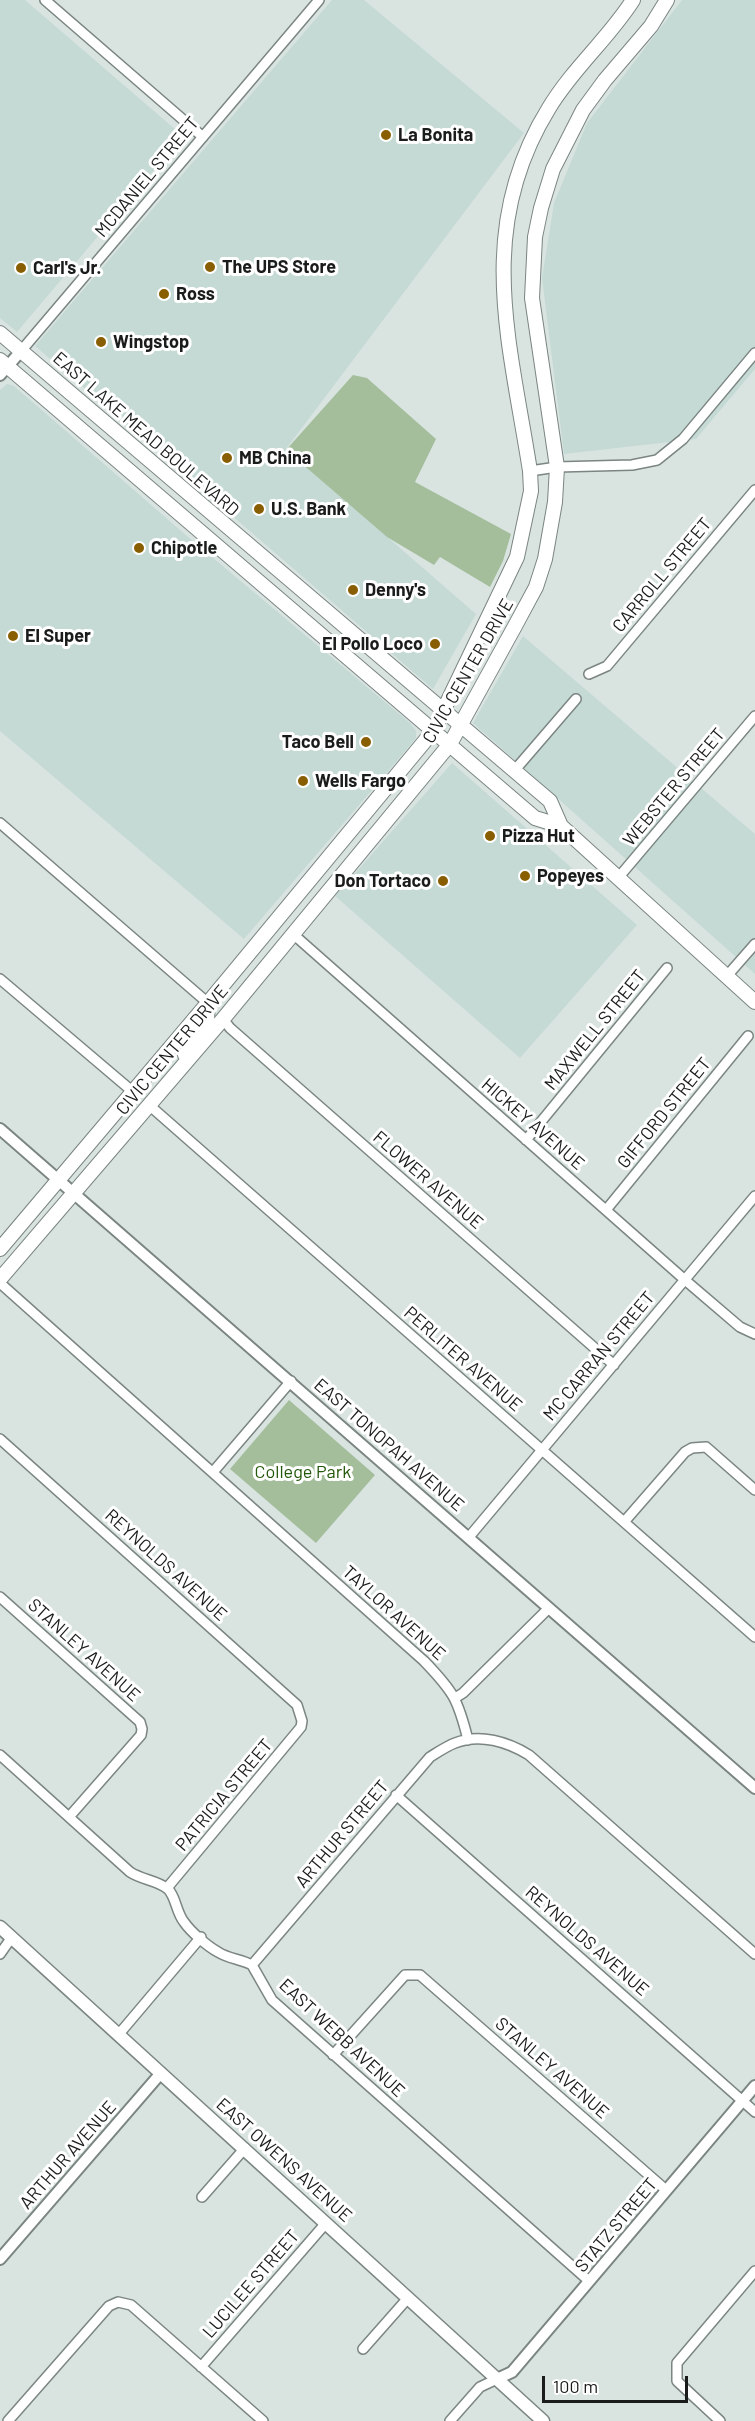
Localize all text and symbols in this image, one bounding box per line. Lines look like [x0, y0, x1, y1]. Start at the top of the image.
street label: MCDANIEL STREET [90, 112, 204, 242]
place label: La Bonita [398, 124, 473, 146]
marker: La Bonita [379, 128, 393, 142]
place label: The UPS Store [222, 256, 336, 278]
place label: Carl's Jr. [33, 257, 101, 279]
marker: The UPS Store [203, 260, 217, 274]
marker: Carl's Jr. [14, 261, 28, 275]
place label: Ross [176, 283, 215, 305]
marker: Ross [157, 287, 171, 301]
place label: Wingstop [113, 331, 189, 353]
marker: Wingstop [94, 335, 108, 349]
street label: EAST LAKE MEAD BOULEVARD [49, 347, 243, 521]
place label: MB China [239, 447, 311, 469]
marker: MB China [220, 451, 234, 465]
place label: U.S. Bank [271, 498, 346, 520]
marker: U.S. Bank [252, 502, 266, 516]
street label: CARROLL STREET [608, 513, 716, 637]
place label: Chipotle [151, 537, 217, 559]
marker: Chipotle [132, 541, 146, 555]
place label: Denny's [365, 579, 426, 601]
marker: Denny's [346, 583, 360, 597]
street label: CIVIC CENTER DRIVE [418, 595, 518, 747]
place label: El Super [25, 625, 91, 647]
marker: El Super [6, 629, 20, 643]
place label: El Pollo Loco [322, 633, 423, 655]
marker: El Pollo Loco [428, 637, 442, 651]
street label: WEBSTER STREET [618, 724, 730, 850]
place label: Taco Bell [282, 731, 354, 753]
marker: Taco Bell [359, 735, 373, 749]
place label: Wells Fargo [315, 770, 406, 792]
marker: Wells Fargo [296, 774, 310, 788]
place label: Pizza Hut [502, 825, 575, 847]
marker: Pizza Hut [483, 829, 497, 843]
place label: Popeyes [537, 865, 604, 887]
marker: Popeyes [518, 869, 532, 883]
place label: Don Tortaco [334, 870, 431, 892]
marker: Don Tortaco [436, 874, 450, 888]
street label: MAXWELL STREET [540, 966, 650, 1094]
street label: CIVIC CENTER DRIVE [111, 981, 233, 1119]
street label: GIFFORD STREET [613, 1053, 715, 1173]
street label: HICKEY AVENUE [477, 1074, 589, 1174]
street label: FLOWER AVENUE [369, 1126, 487, 1234]
street label: MC CARRAN STREET [539, 1287, 659, 1425]
street label: PERLITER AVENUE [400, 1302, 526, 1416]
street label: EAST TONOPAH AVENUE [310, 1374, 468, 1516]
park label: College Park [255, 1461, 351, 1483]
street label: REYNOLDS AVENUE [101, 1505, 231, 1625]
street label: TAYLOR AVENUE [338, 1561, 450, 1665]
street label: STANLEY AVENUE [23, 1594, 145, 1706]
street label: PATRICIA STREET [171, 1735, 277, 1855]
street label: ARTHUR STREET [291, 1776, 393, 1892]
street label: REYNOLDS AVENUE [521, 1881, 653, 2001]
street label: EAST WEBB AVENUE [275, 1974, 409, 2102]
street label: STANLEY AVENUE [491, 2013, 613, 2123]
street label: EAST OWENS AVENUE [212, 2093, 356, 2227]
street label: ARTHUR AVENUE [15, 2097, 121, 2213]
street label: STATZ STREET [570, 2174, 662, 2276]
street label: LUCILEE STREET [198, 2226, 304, 2342]
scale bar [545, 2364, 690, 2402]
text: 100 m [553, 2375, 598, 2397]

